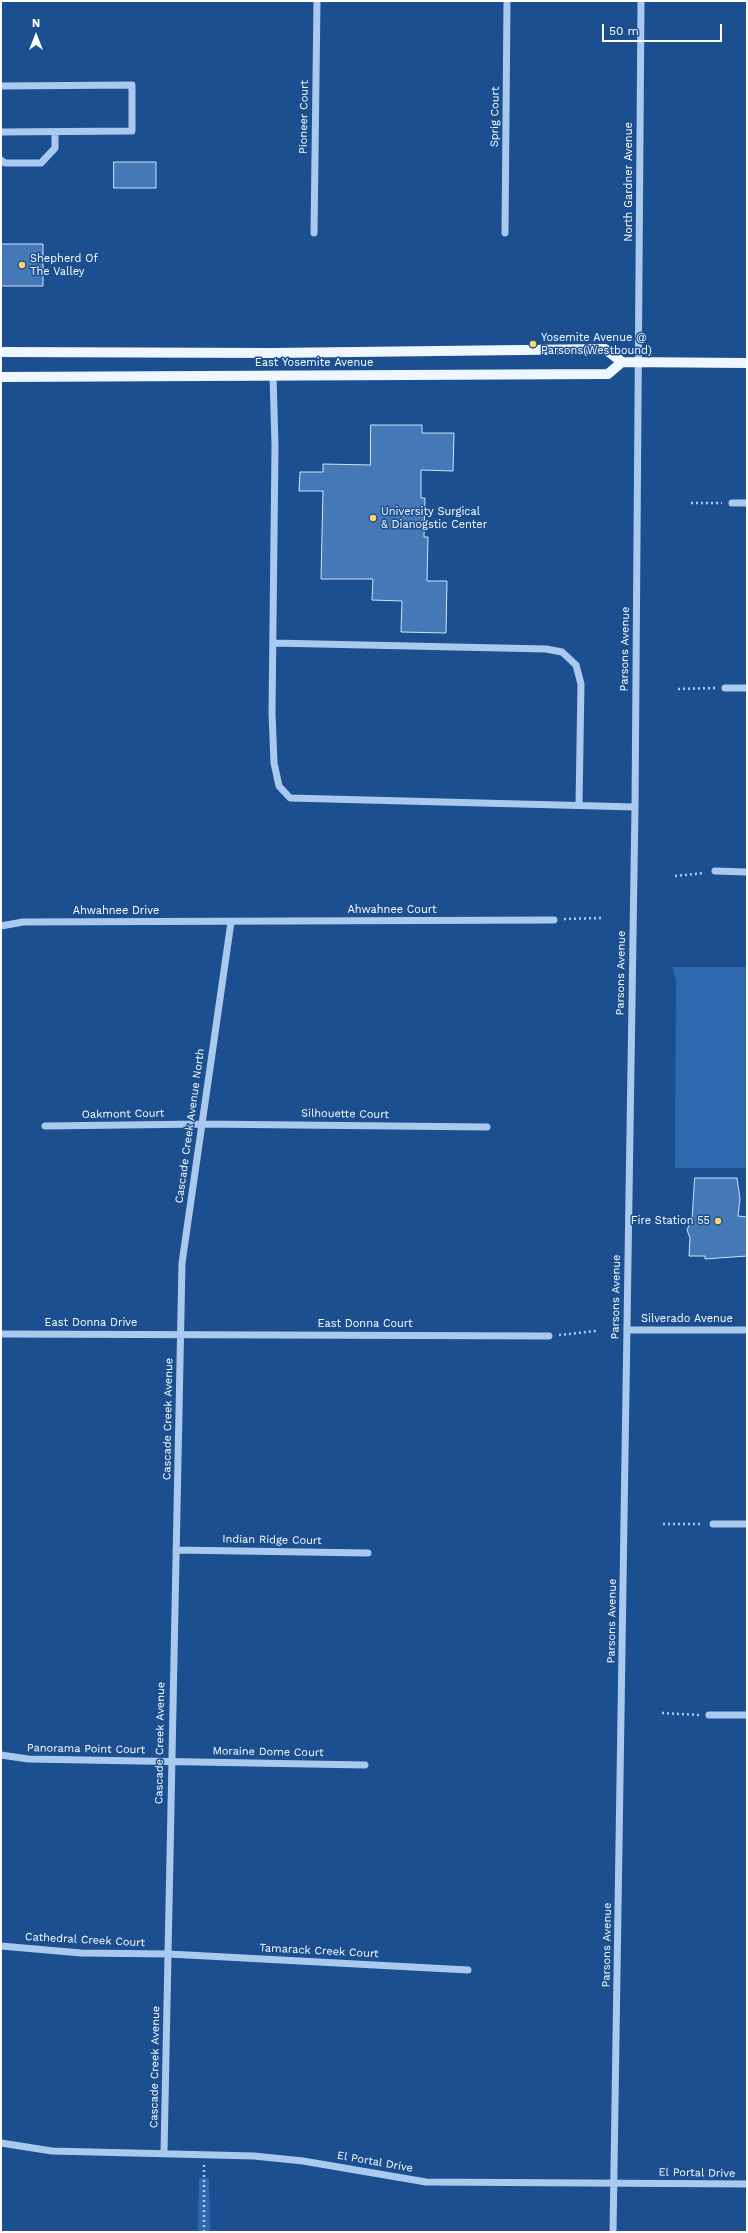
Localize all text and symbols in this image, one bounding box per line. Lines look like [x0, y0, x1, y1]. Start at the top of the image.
north arrow [16, 16, 56, 56]
scale bar [604, 16, 724, 42]
text: N [32, 17, 40, 30]
text: 50 m [609, 24, 639, 38]
street label: Pioneer Court [297, 80, 311, 154]
street label: Sprig Court [488, 87, 502, 147]
street label: North Gardner Avenue [622, 122, 636, 242]
place label: Shepherd Of The Valley [30, 252, 98, 278]
marker: Shepherd Of The Valley [17, 260, 27, 270]
place label: Yosemite Avenue @ Parsons(Westbound) [541, 331, 652, 357]
marker: Yosemite Avenue @ Parsons(Westbound) [528, 339, 538, 349]
street label: East Yosemite Avenue [255, 356, 373, 370]
place label: University Surgical & Dianogstic Center [381, 505, 487, 531]
marker: University Surgical & Dianogstic Center [368, 513, 378, 523]
street label: Parsons Avenue [618, 606, 632, 692]
street label: Ahwahnee Court [347, 903, 437, 917]
street label: Ahwahnee Drive [73, 904, 159, 918]
street label: Parsons Avenue [614, 930, 628, 1016]
street label: Cascade Creek Avenue North [173, 1048, 207, 1204]
street label: Oakmont Court [82, 1107, 164, 1121]
street label: Silhouette Court [301, 1107, 389, 1121]
place label: Fire Station 55 [631, 1214, 710, 1228]
marker: Fire Station 55 [713, 1216, 723, 1226]
street label: Parsons Avenue [609, 1254, 623, 1340]
street label: Silverado Avenue [641, 1312, 733, 1326]
street label: East Donna Drive [45, 1316, 137, 1330]
street label: East Donna Court [317, 1317, 413, 1331]
street label: Cascade Creek Avenue [160, 1358, 176, 1480]
street label: Indian Ridge Court [222, 1533, 322, 1547]
street label: Parsons Avenue [605, 1578, 619, 1664]
street label: Cascade Creek Avenue [152, 1682, 168, 1804]
street label: Panorama Point Court [27, 1741, 145, 1757]
street label: Moraine Dome Court [212, 1744, 324, 1760]
street label: Parsons Avenue [600, 1902, 614, 1988]
street label: Cathedral Creek Court [25, 1930, 145, 1950]
street label: Tamarack Creek Court [259, 1941, 379, 1961]
street label: Cascade Creek Avenue [147, 2006, 163, 2128]
street label: El Portal Drive [336, 2149, 414, 2175]
street label: El Portal Drive [658, 2166, 736, 2180]

